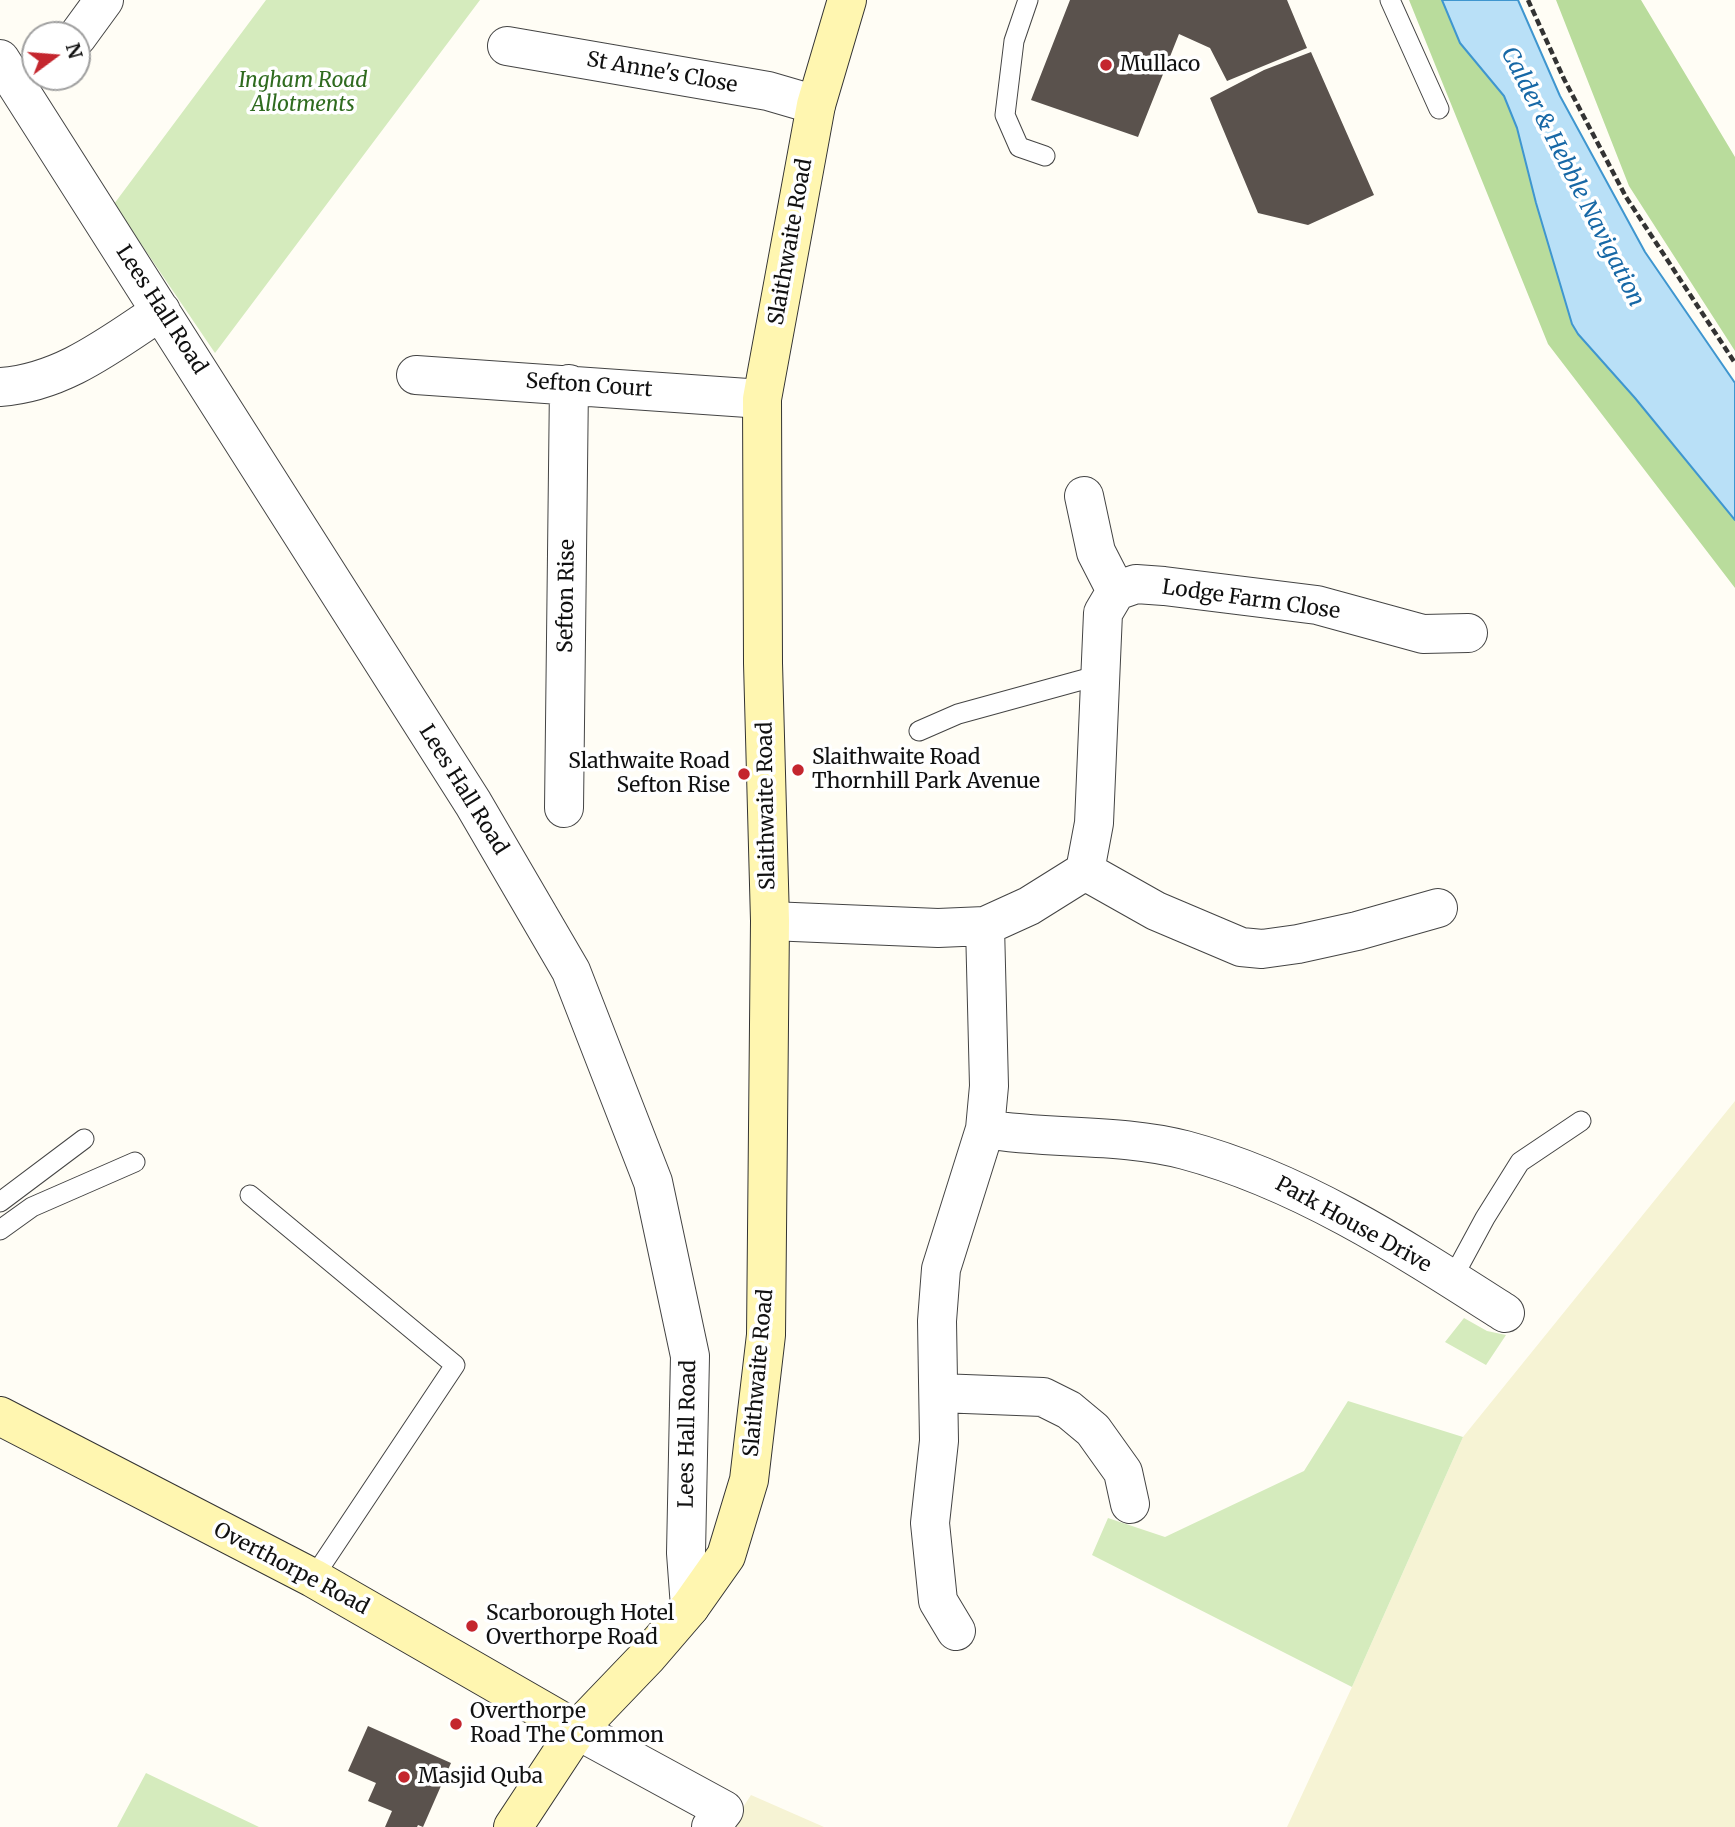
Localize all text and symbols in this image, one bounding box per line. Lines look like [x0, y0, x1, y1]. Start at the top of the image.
north arrow [21, 21, 91, 91]
text: N [61, 40, 88, 61]
water label: Calder & Hebble Navigation [1494, 42, 1650, 312]
street label: St Anne's Close [585, 47, 739, 99]
place label: Mullaco [1120, 52, 1200, 78]
marker: Mullaco [1098, 57, 1114, 73]
park label: Ingham Road Allotments [238, 68, 368, 118]
street label: Slaithwaite Road [764, 157, 818, 327]
street label: Lees Hall Road [110, 241, 212, 379]
street label: Sefton Court [525, 369, 653, 403]
street label: Sefton Rise [553, 539, 581, 653]
street label: Lodge Farm Close [1160, 575, 1342, 625]
street label: Lees Hall Road [413, 721, 513, 859]
street label: Slaithwaite Road [753, 722, 781, 890]
place label: Slaithwaite Road Thornhill Park Avenue [812, 745, 1040, 795]
place label: Slathwaite Road Sefton Rise [568, 749, 730, 799]
marker: Slaithwaite Road Thornhill Park Avenue [790, 762, 806, 778]
marker: Slathwaite Road Sefton Rise [736, 766, 752, 782]
street label: Park House Drive [1271, 1172, 1435, 1278]
street label: Slaithwaite Road [739, 1288, 779, 1458]
street label: Lees Hall Road [674, 1360, 702, 1508]
street label: Overthorpe Road [209, 1518, 373, 1620]
place label: Scarborough Hotel Overthorpe Road [486, 1601, 674, 1651]
marker: Scarborough Hotel Overthorpe Road [464, 1618, 480, 1634]
place label: Overthorpe Road The Common [470, 1699, 664, 1749]
marker: Overthorpe Road The Common [448, 1716, 464, 1732]
place label: Masjid Quba [418, 1764, 543, 1790]
marker: Masjid Quba [396, 1769, 412, 1785]

